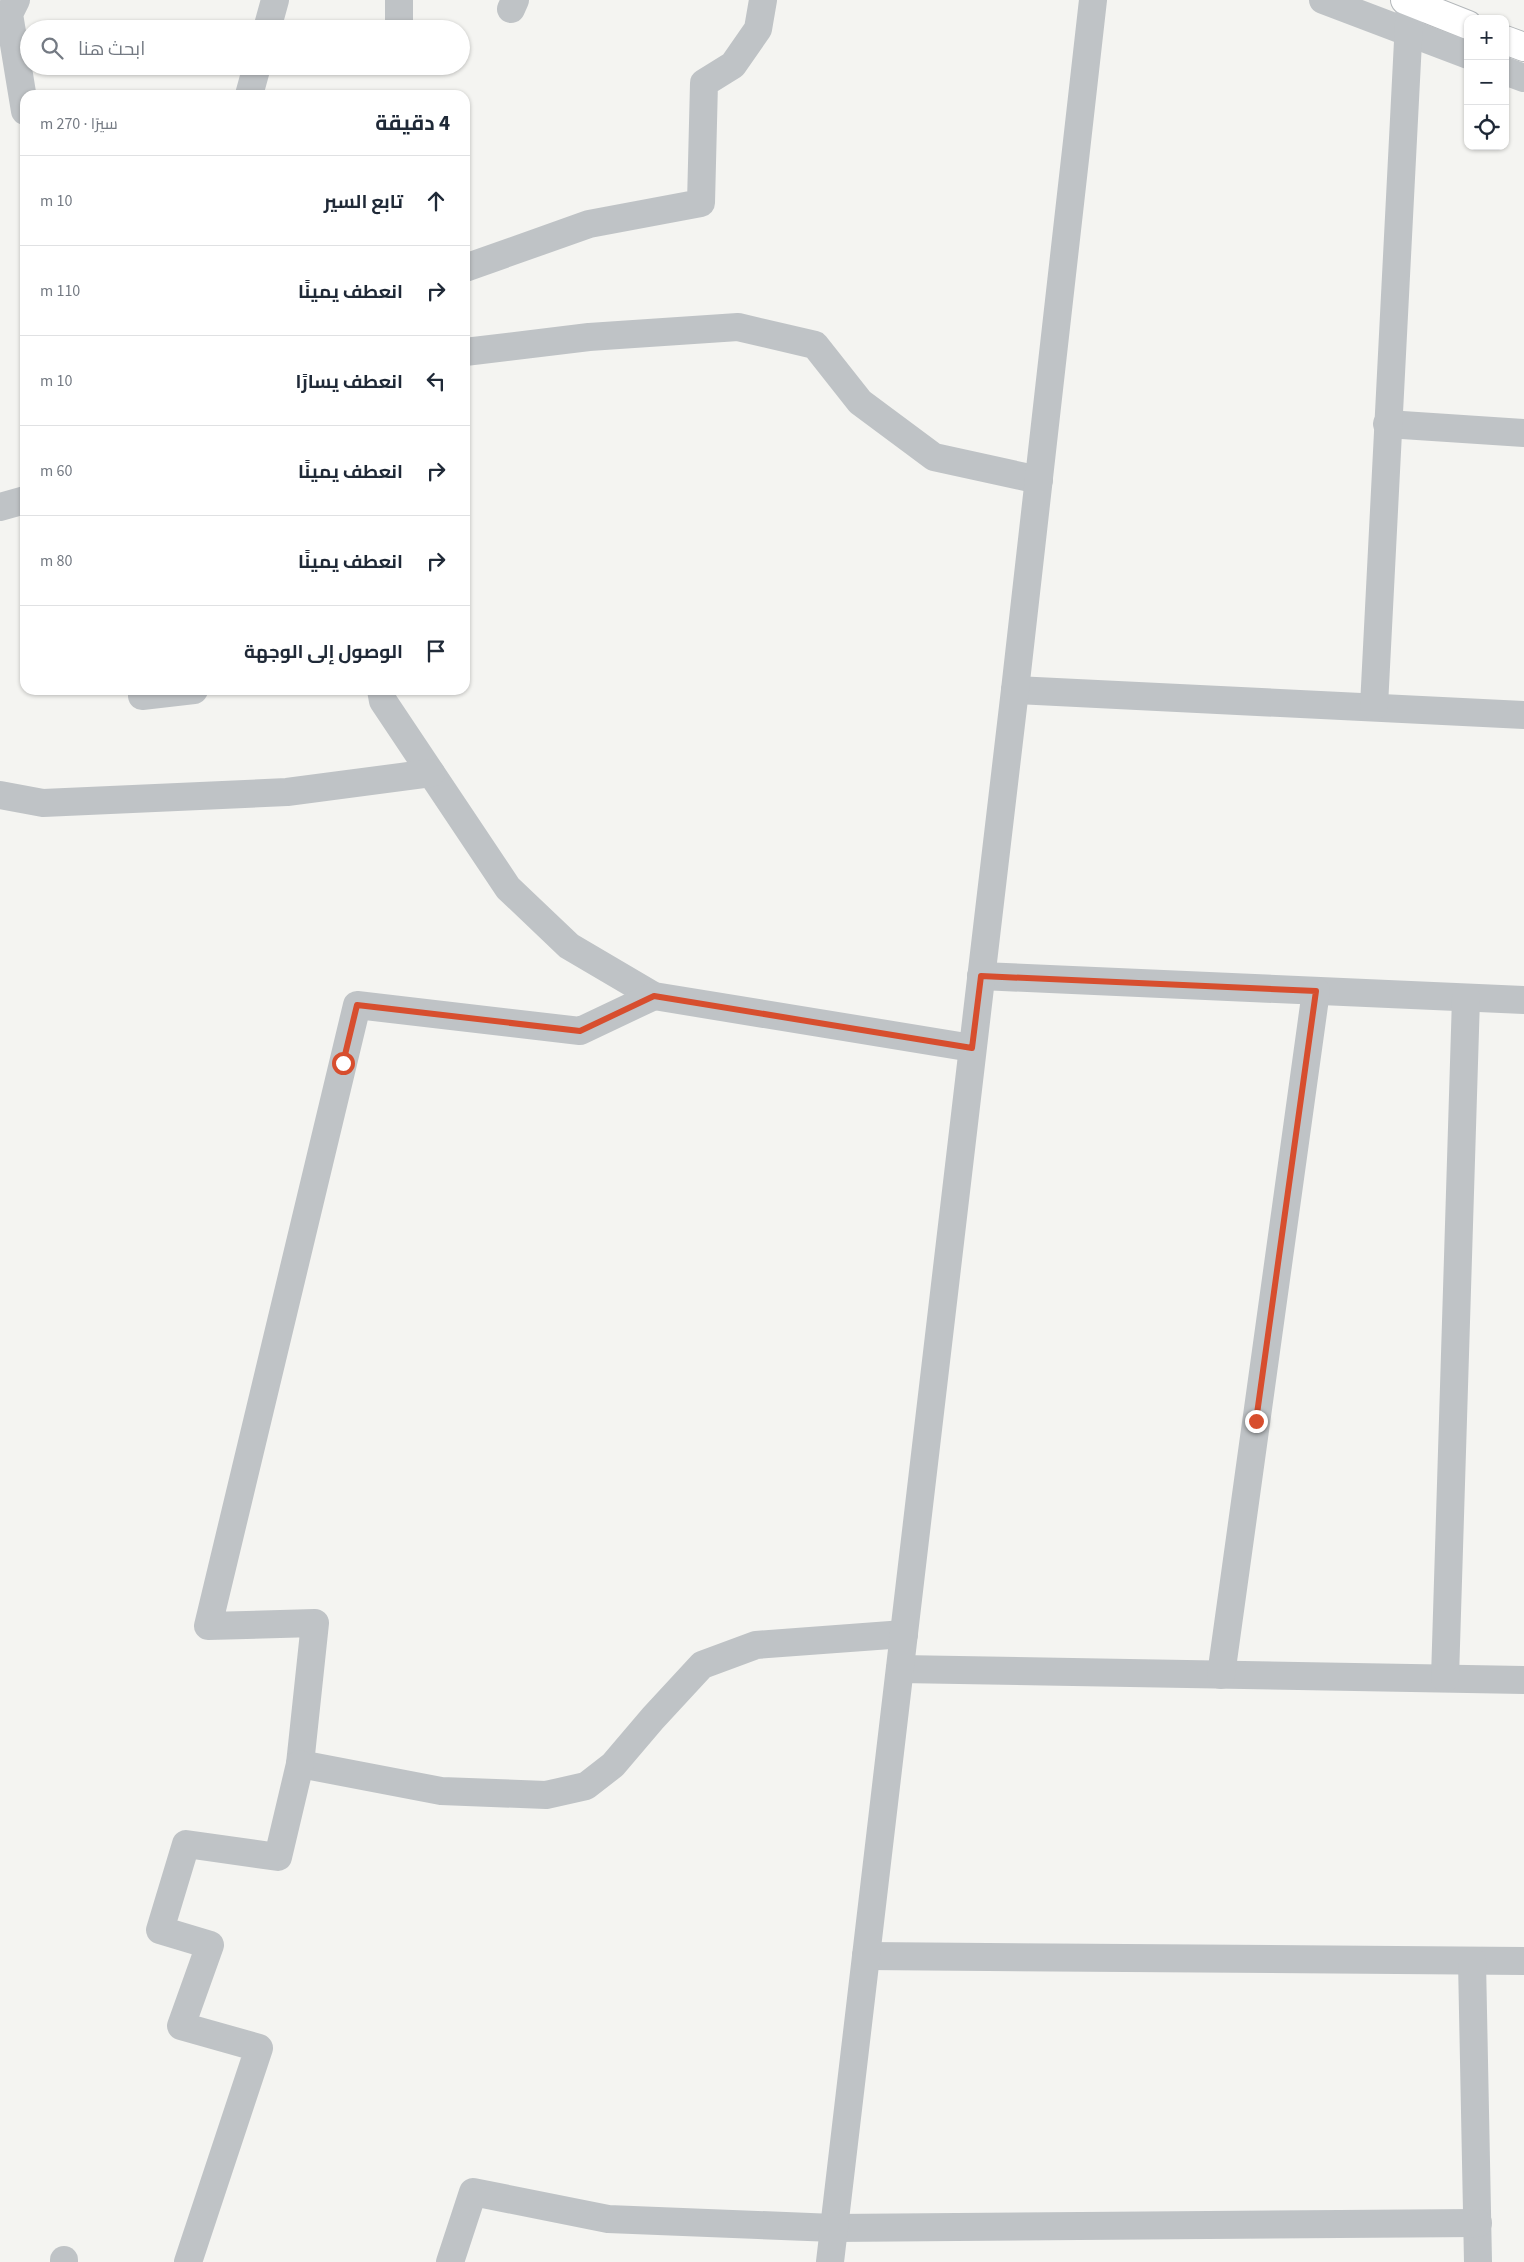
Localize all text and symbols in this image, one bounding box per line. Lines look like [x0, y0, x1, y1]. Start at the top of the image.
map controls [1464, 15, 1509, 150]
button: + [1464, 15, 1509, 60]
search box [20, 20, 470, 75]
icon: search [38, 34, 66, 62]
text: ابحث هنا [78, 36, 145, 63]
button: − [1464, 60, 1509, 105]
button: locate [1464, 105, 1509, 150]
text: 4 دقيقة [375, 108, 450, 138]
text: سيرًا · 270 m [40, 113, 118, 135]
icon: ahead [422, 187, 450, 215]
text: تابع السير [324, 189, 403, 216]
text: 10 m [40, 190, 72, 212]
icon: right [422, 277, 450, 305]
text: انعطف يمينًا [298, 279, 403, 306]
text: 110 m [40, 280, 80, 302]
icon: left [422, 367, 450, 395]
text: انعطف يسارًا [296, 369, 403, 396]
text: 10 m [40, 370, 72, 392]
icon: right [422, 457, 450, 485]
text: انعطف يمينًا [298, 459, 403, 486]
text: 60 m [40, 460, 72, 482]
icon: right [422, 547, 450, 575]
text: انعطف يمينًا [298, 549, 403, 576]
text: 80 m [40, 550, 72, 572]
icon: arrive [422, 637, 450, 665]
text: الوصول إلى الوجهة [244, 639, 403, 666]
route start [332, 1052, 355, 1075]
route end [1245, 1410, 1268, 1433]

